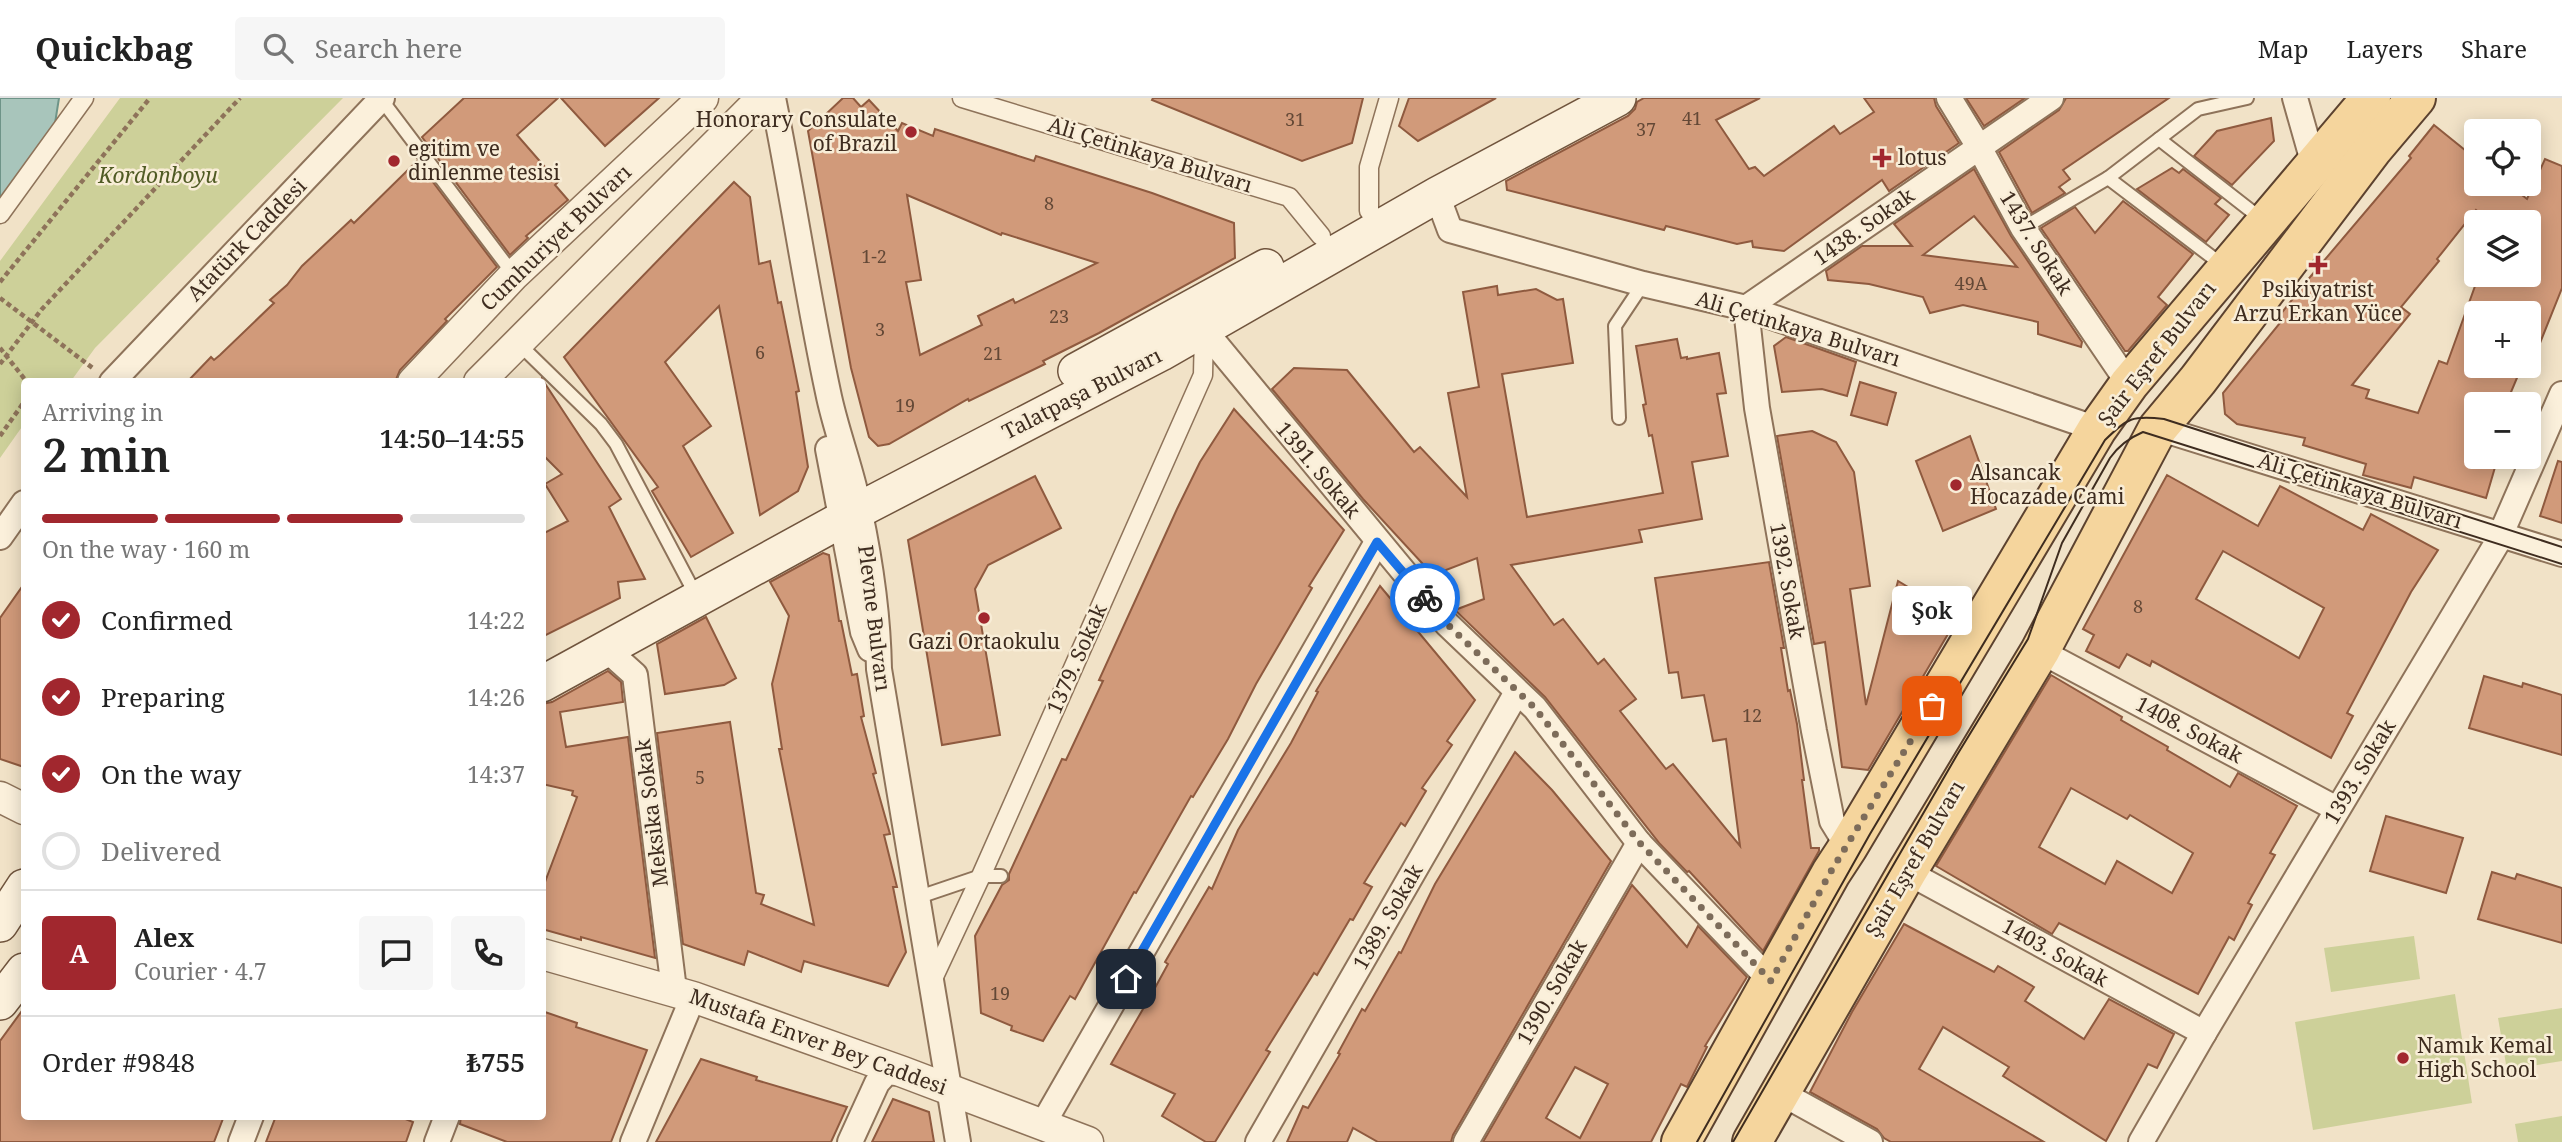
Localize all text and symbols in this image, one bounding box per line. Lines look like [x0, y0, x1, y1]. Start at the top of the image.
search box [235, 17, 725, 80]
text: Quickbag [35, 26, 193, 71]
icon: search [259, 29, 297, 67]
text: Search here [315, 30, 462, 66]
text: Map [2258, 32, 2309, 65]
text: Layers [2347, 32, 2423, 65]
text: Share [2461, 32, 2527, 65]
place label: Honorary Consulate of Brazil [696, 105, 897, 157]
house number: 41 [1682, 106, 1702, 130]
house number: 31 [1285, 107, 1305, 131]
street label: Ali Çetinkaya Bulvarı [1045, 110, 1256, 199]
house number: 37 [1636, 117, 1656, 141]
map controls [2464, 119, 2541, 469]
button: locate [2464, 119, 2541, 196]
marker: Honorary Consulate of Brazil [903, 124, 919, 140]
place label: egitim ve dinlenme tesisi [408, 134, 560, 186]
place label: lotus [1898, 143, 1947, 171]
marker: lotus [1872, 148, 1892, 168]
marker: egitim ve dinlenme tesisi [386, 153, 402, 169]
street label: Cumhuriyet Bulvarı [474, 158, 637, 317]
park label: Kordonboyu [97, 161, 218, 189]
street label: Atatürk Caddesi [181, 172, 312, 307]
street label: 1438. Sokak [1807, 181, 1920, 271]
street label: 1437. Sokak [1994, 185, 2080, 300]
house number: 8 [1044, 191, 1054, 215]
button: layers [2464, 210, 2541, 287]
house number: 1-2 [861, 244, 887, 268]
marker: Psikiyatrist Arzu Erkan Yüce [2308, 255, 2328, 275]
house number: 49A [1955, 271, 1988, 295]
street label: Şair Eşref Bulvarı [2091, 275, 2222, 432]
place label: Psikiyatrist Arzu Erkan Yüce [2234, 275, 2402, 327]
street label: Ali Çetinkaya Bulvarı [1693, 284, 1904, 373]
button: + [2464, 301, 2541, 378]
house number: 23 [1049, 304, 1069, 328]
house number: 3 [875, 317, 885, 341]
house number: 6 [755, 340, 765, 364]
house number: 21 [983, 341, 1003, 365]
street label: Talatpaşa Bulvarı [997, 341, 1166, 445]
button: − [2464, 392, 2541, 469]
house number: 19 [895, 393, 915, 417]
text: Arriving in [42, 396, 163, 428]
street label: 1391. Sokak [1270, 415, 1368, 524]
text: 14:50–14:55 [379, 420, 525, 456]
text: 2 min [42, 423, 170, 485]
street label: Ali Çetinkaya Bulvarı [2255, 446, 2466, 535]
place label: Alsancak Hocazade Cami [1970, 458, 2125, 510]
marker: Alsancak Hocazade Cami [1948, 477, 1964, 493]
street label: 1392. Sokak [1764, 520, 1812, 642]
text: On the way · 160 m [42, 533, 250, 565]
street label: Plevne Bulvarı [852, 543, 898, 693]
courier [1390, 563, 1460, 633]
icon: bike [1406, 579, 1444, 617]
callout: Şok [1892, 587, 1972, 636]
text: Şok [1911, 594, 1953, 626]
house number: 8 [2133, 594, 2143, 618]
street label: 1379. Sokak [1039, 599, 1113, 718]
icon: check [42, 601, 80, 639]
text: Confirmed [101, 602, 233, 638]
text: 14:22 [467, 604, 525, 636]
marker: Gazi Ortaokulu [976, 610, 992, 626]
place label: Gazi Ortaokulu [908, 627, 1060, 655]
pin [1902, 676, 1962, 736]
icon: check [42, 678, 80, 716]
text: Preparing [101, 679, 225, 715]
text: 14:26 [467, 681, 525, 713]
icon: bag [1913, 687, 1951, 725]
street label: 1408. Sokak [2131, 689, 2249, 769]
house number: 12 [1742, 703, 1762, 727]
street label: 1393. Sokak [2317, 713, 2402, 829]
street label: Meksika Sokak [628, 737, 674, 889]
icon: check [42, 755, 80, 793]
text: On the way [101, 756, 241, 792]
text: 14:37 [467, 758, 525, 790]
house number: 5 [695, 765, 705, 789]
street label: Şair Eşref Bulvarı [1858, 775, 1970, 942]
text: Delivered [101, 833, 221, 869]
street label: 1389. Sokak [1346, 858, 1429, 974]
street label: 1403. Sokak [1997, 911, 2114, 993]
button: chat [359, 916, 433, 990]
button: phone [451, 916, 525, 990]
text: Alex [134, 919, 194, 955]
street label: 1390. Sokak [1510, 933, 1593, 1049]
text: A [69, 935, 89, 971]
pin [1096, 949, 1156, 1009]
text: Courier · 4.7 [134, 955, 267, 987]
icon: home [1107, 960, 1145, 998]
street label: Mustafa Enver Bey Caddesi [686, 981, 951, 1101]
house number: 19 [990, 981, 1010, 1005]
place label: Namık Kemal High School [2417, 1031, 2553, 1083]
text: Order #9848 [42, 1044, 195, 1080]
text: ₺755 [466, 1044, 525, 1080]
marker: Namık Kemal High School [2395, 1050, 2411, 1066]

